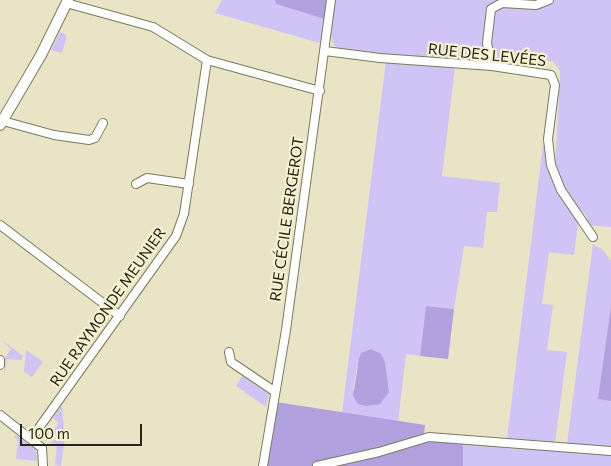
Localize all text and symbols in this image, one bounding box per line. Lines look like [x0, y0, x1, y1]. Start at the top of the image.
street label: RUE DES LEVÉES [427, 40, 547, 70]
street label: RUE CÉCILE BERGEROT [267, 136, 307, 302]
street label: RUE RAYMONDE MEUNIER [46, 224, 170, 390]
scale bar [22, 414, 145, 446]
text: 100 m [28, 424, 70, 442]

